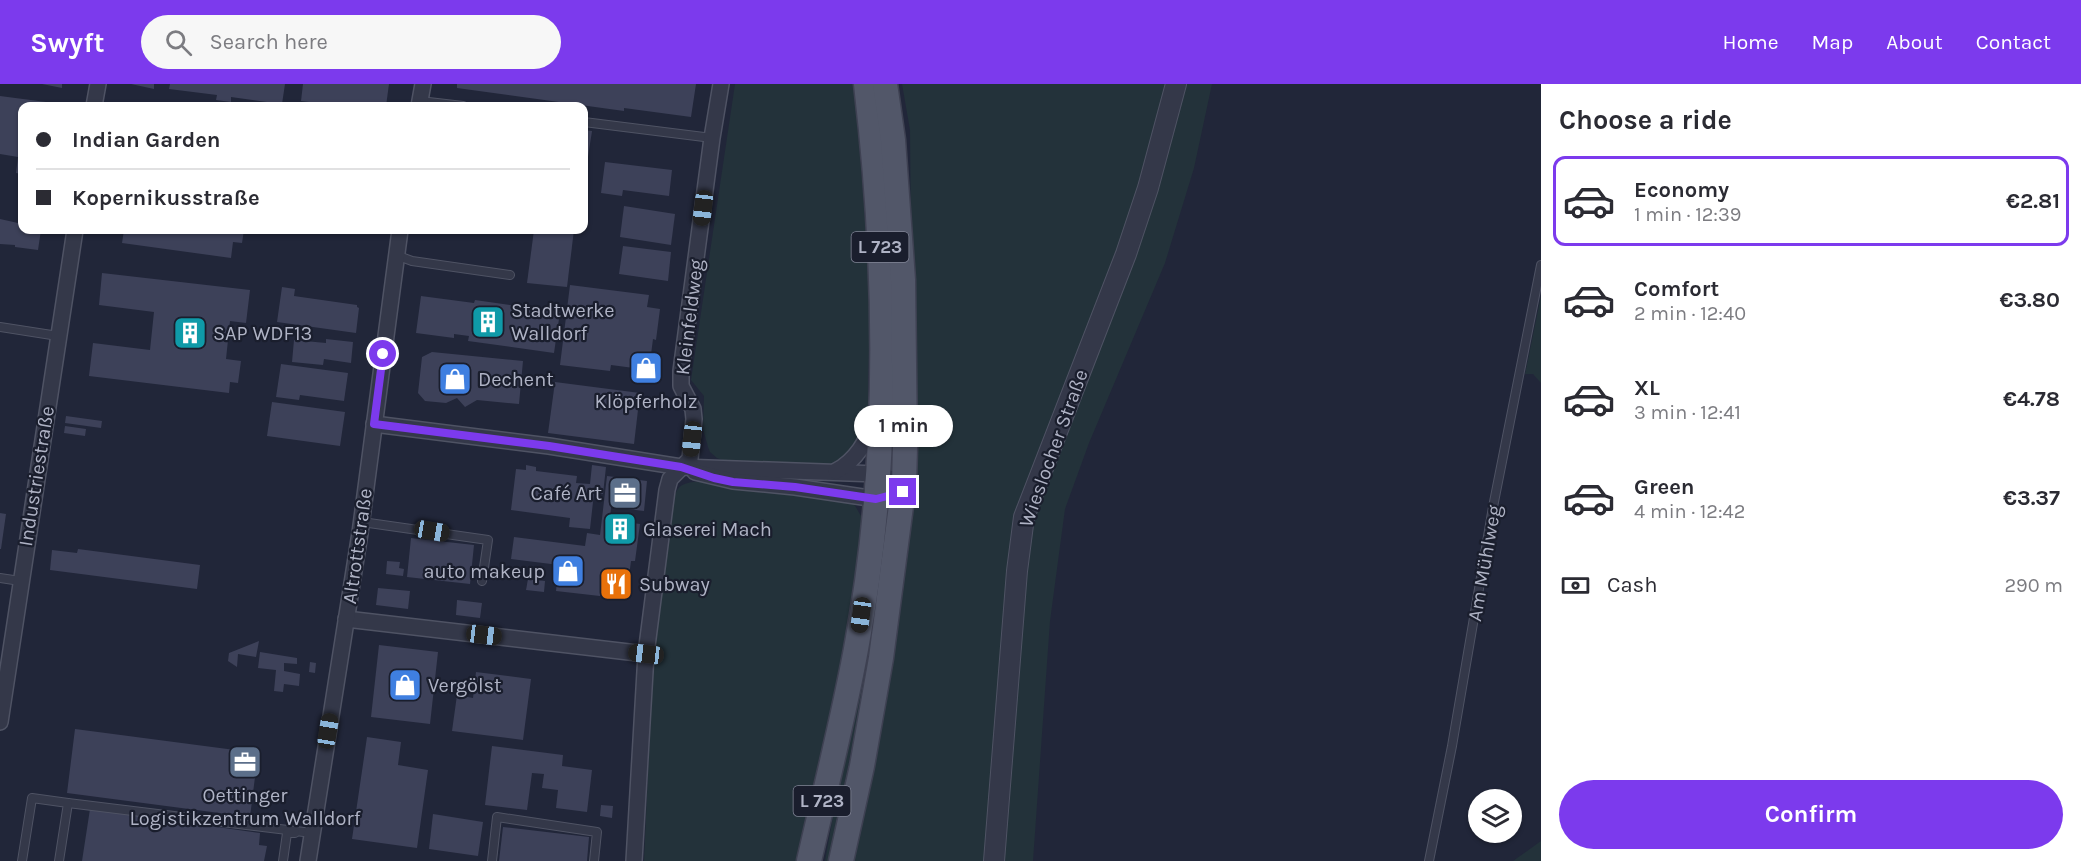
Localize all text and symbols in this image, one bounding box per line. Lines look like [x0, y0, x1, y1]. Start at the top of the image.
search box [141, 15, 561, 69]
text: Swyft [30, 26, 105, 59]
icon: search [162, 26, 195, 59]
text: Search here [210, 29, 328, 55]
text: Home [1723, 30, 1779, 54]
text: Map [1812, 30, 1853, 54]
text: About [1886, 30, 1943, 54]
text: Contact [1976, 30, 2051, 54]
text: Choose a ride [1559, 104, 1732, 136]
text: Indian Garden [72, 127, 221, 153]
icon: car [1562, 174, 1616, 228]
text: Economy [1634, 177, 1729, 203]
text: Kopernikusstraße [72, 185, 260, 211]
text: €2.81 [2006, 188, 2060, 214]
car [692, 189, 714, 227]
text: 1 min · 12:39 [1634, 203, 1741, 226]
road number: L 723 [852, 232, 908, 262]
street label: Kleinfeldweg [671, 258, 708, 376]
icon: car [1562, 273, 1616, 327]
text: Comfort [1634, 276, 1719, 302]
text: €3.80 [2000, 287, 2060, 313]
place label: Stadtwerke Walldorf [511, 299, 615, 345]
text: 2 min · 12:40 [1634, 302, 1746, 325]
building icon: Stadtwerke Walldorf [470, 304, 506, 340]
building icon: SAP WDF13 [172, 315, 208, 351]
place label: SAP WDF13 [213, 322, 312, 345]
route start [369, 340, 396, 367]
shop icon: Klöpferholz [628, 350, 664, 386]
shop icon: Dechent [437, 361, 473, 397]
street label: Wieslocher Straße [1014, 366, 1093, 530]
place label: Dechent [478, 368, 554, 391]
icon: car [1562, 372, 1616, 426]
text: XL [1634, 375, 1660, 401]
text: €4.78 [2003, 386, 2060, 412]
place label: Klöpferholz [595, 390, 697, 413]
text: 3 min · 12:41 [1634, 401, 1741, 424]
street label: Industriestraße [14, 404, 59, 548]
callout: 1 min [854, 405, 952, 447]
text: 1 min [878, 414, 929, 437]
car [681, 420, 703, 458]
icon: car [1562, 471, 1616, 525]
text: Green [1634, 474, 1695, 500]
office icon: Café Art [607, 475, 643, 511]
route end [889, 478, 916, 505]
place label: Café Art [531, 482, 602, 505]
text: €3.37 [2003, 485, 2060, 511]
street label: Altrottstraße [338, 487, 377, 605]
text: 4 min · 12:42 [1634, 500, 1745, 523]
street label: Am Mühlweg [1463, 503, 1506, 623]
building icon: Glaserei Mach [602, 511, 638, 547]
place label: Glaserei Mach [643, 518, 772, 541]
car [413, 519, 451, 543]
shop icon: auto makeup [550, 553, 586, 589]
place label: auto makeup [424, 560, 545, 583]
restaurant icon: Subway [598, 566, 634, 602]
icon: cash [1559, 569, 1592, 602]
text: Cash [1607, 572, 1657, 598]
place label: Subway [639, 573, 710, 596]
text: 290 m [2004, 574, 2063, 597]
car [850, 596, 872, 634]
car [465, 624, 503, 646]
car [627, 643, 665, 665]
shop icon: Vergölst [387, 667, 423, 703]
place label: Vergölst [428, 674, 502, 697]
car [316, 712, 340, 750]
office icon: Oettinger Logistikzentrum Walldorf [227, 744, 263, 780]
button: Confirm [1559, 780, 2063, 849]
place label: Oettinger Logistikzentrum Walldorf [129, 784, 361, 830]
road number: L 723 [794, 786, 850, 816]
map controls [1468, 789, 1522, 843]
button: layers [1468, 789, 1522, 843]

